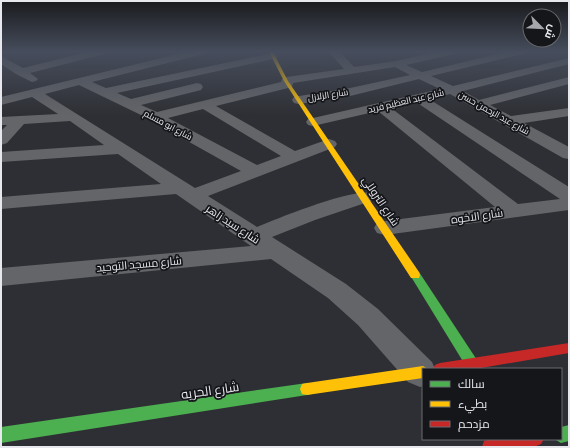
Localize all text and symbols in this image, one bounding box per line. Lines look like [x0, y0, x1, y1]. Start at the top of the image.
north arrow [522, 8, 562, 48]
text: ش [542, 23, 561, 42]
street label: شارع الزلازل [307, 85, 349, 104]
street label: شارع عبد العظيم فريد [367, 85, 445, 116]
street label: شارع عبد الرحمن حسن [456, 88, 532, 138]
street label: شارع ابو مسلم [142, 106, 195, 143]
street label: شارع التروللي [358, 173, 403, 230]
street label: شارع سيد زاهر [202, 200, 263, 248]
street label: شارع الاخوه [450, 204, 504, 228]
street label: شارع مسجد التوحيد [96, 252, 182, 276]
legend [422, 368, 562, 440]
text: سالك [458, 375, 485, 392]
street label: شارع الحريه [180, 377, 240, 403]
text: بطيء [458, 395, 487, 414]
text: مزدحم [458, 415, 490, 432]

